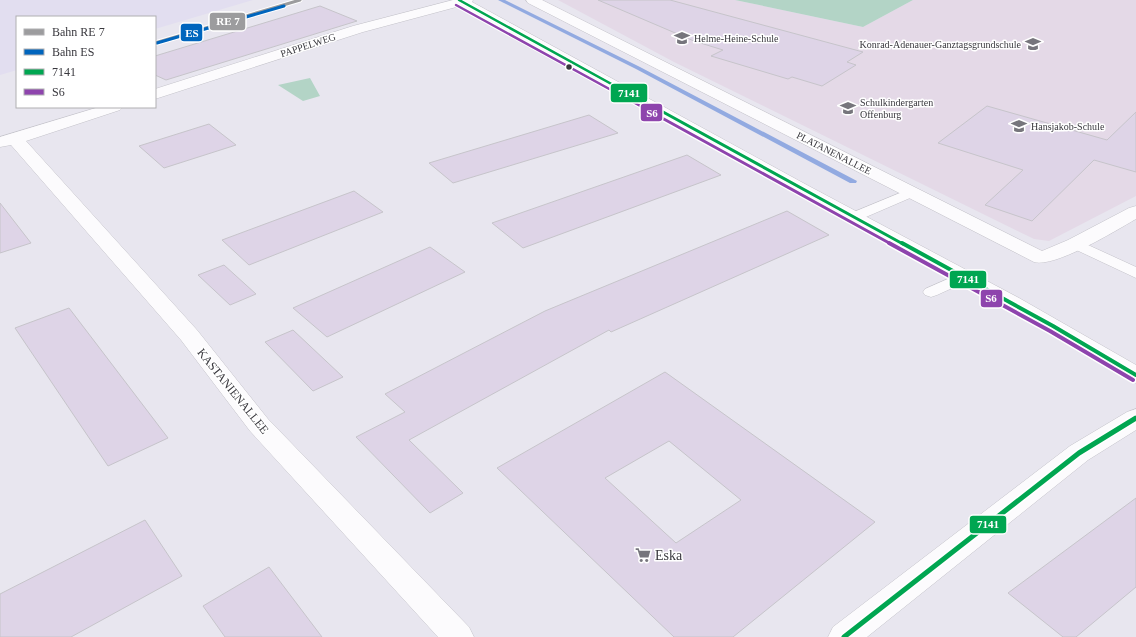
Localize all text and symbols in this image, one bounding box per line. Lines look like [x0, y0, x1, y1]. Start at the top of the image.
line badge: RE 7 [209, 12, 246, 31]
text: RE 7 [216, 15, 240, 27]
legend [16, 16, 156, 108]
line badge: ES [180, 23, 203, 42]
text: Bahn RE 7 [52, 25, 105, 39]
text: ES [185, 27, 199, 39]
school or university icon: Helme-Heine-Schule [673, 29, 691, 47]
street label: PAPPELWEG [279, 31, 337, 59]
place label: Helme-Heine-Schule [694, 33, 779, 44]
school or university icon: Konrad-Adenauer-Ganztagsgrundschule [1024, 35, 1042, 53]
place label: Konrad-Adenauer-Ganztagsgrundschule [860, 39, 1022, 50]
text: Bahn ES [52, 45, 94, 59]
unlabelled marker [564, 62, 574, 72]
text: 7141 [52, 65, 76, 79]
line badge: 7141 [610, 83, 648, 103]
text: S6 [52, 85, 65, 99]
text: 7141 [618, 87, 640, 99]
place label: Schulkindergarten Offenburg [860, 97, 933, 120]
school or university icon: Schulkindergarten Offenburg [839, 99, 857, 117]
line badge: S6 [640, 103, 663, 122]
text: S6 [646, 107, 658, 119]
school or university icon: Hansjakob-Schule [1010, 117, 1028, 135]
place label: Hansjakob-Schule [1031, 121, 1105, 132]
street label: PLATANENALLEE [795, 129, 873, 177]
line badge: 7141 [949, 270, 987, 289]
text: 7141 [957, 273, 979, 285]
line badge: S6 [980, 289, 1003, 308]
text: S6 [985, 292, 997, 304]
street label: KASTANIENALLEE [194, 346, 272, 436]
line badge: 7141 [969, 515, 1007, 534]
text: 7141 [977, 518, 999, 530]
supermarket icon: Eska [634, 546, 652, 564]
place label: Eska [655, 548, 683, 563]

